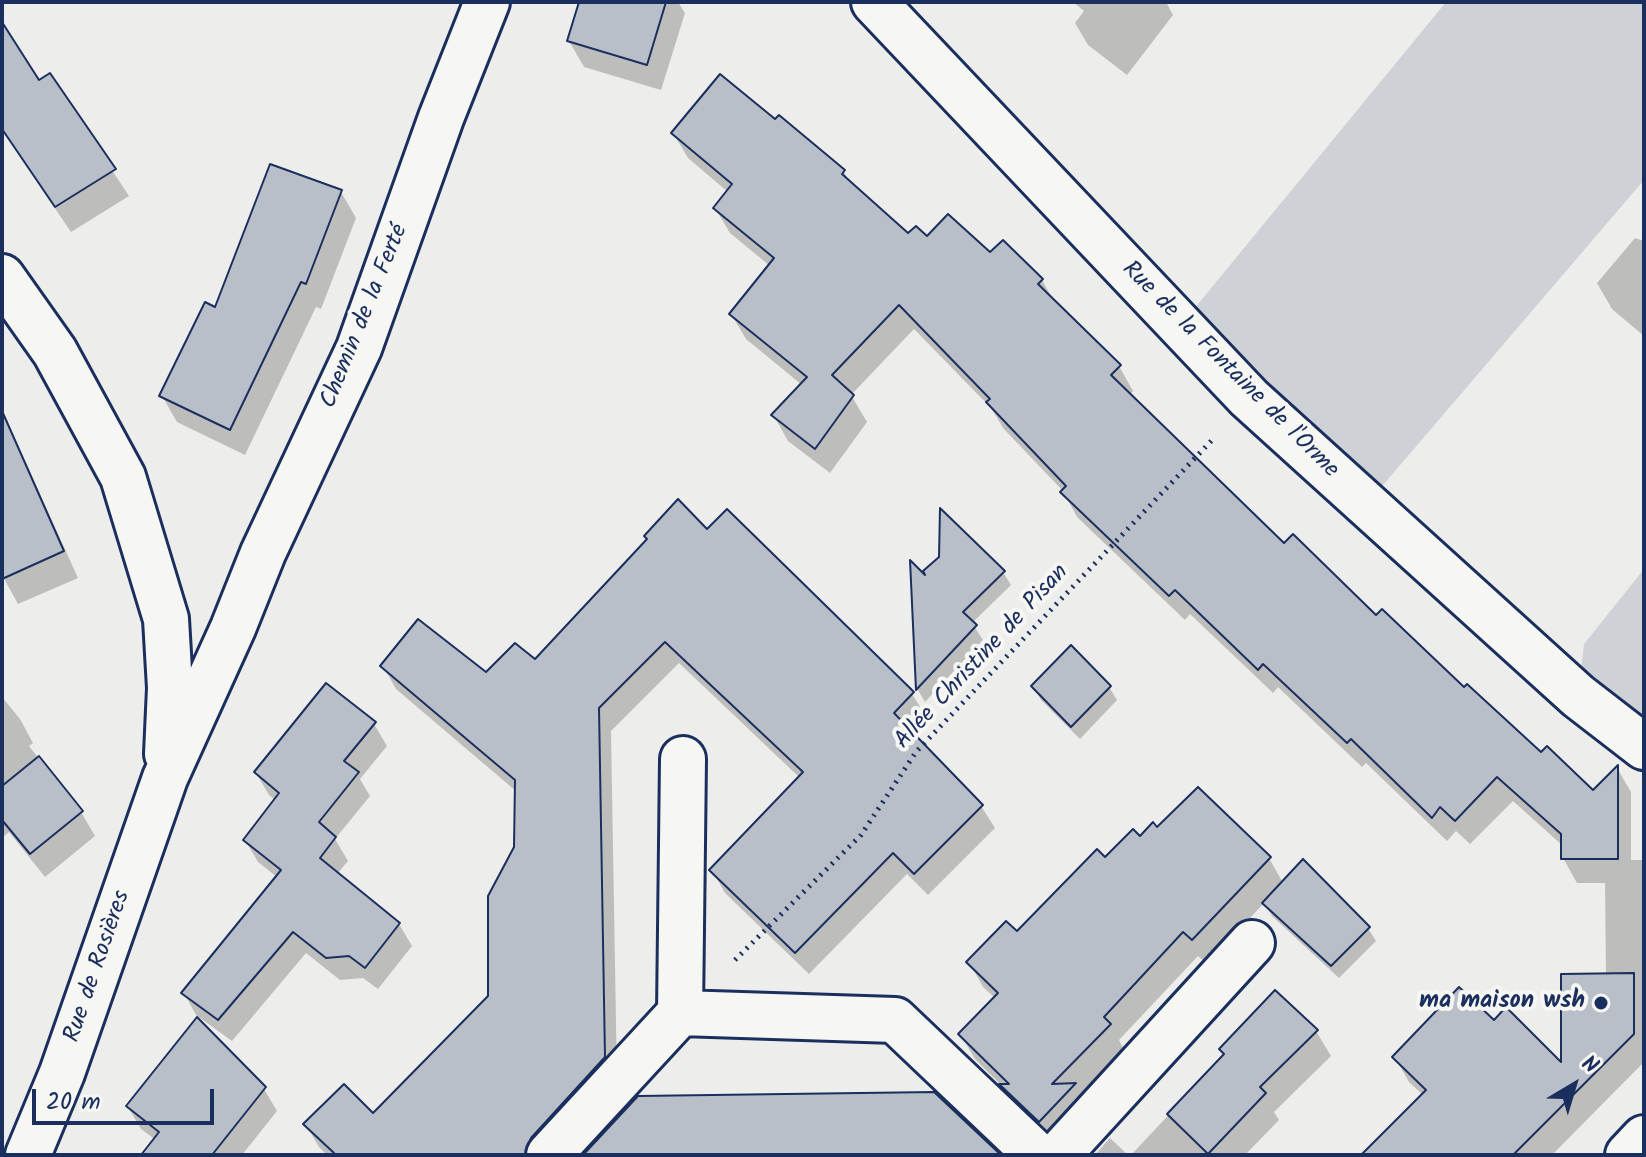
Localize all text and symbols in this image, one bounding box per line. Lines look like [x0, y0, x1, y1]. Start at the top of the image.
street label: Chemin de la Ferté [316, 221, 416, 413]
street label: Rue de la Fontaine de l'Orme [1114, 256, 1344, 486]
street label: Allée Christine de Pisan [890, 560, 1076, 756]
street label: Rue de Rosières [60, 887, 138, 1047]
place label: ma maison wsh [1419, 989, 1585, 1017]
marker: ma maison wsh [1592, 994, 1610, 1012]
north arrow [1534, 1045, 1614, 1125]
text: N [1573, 1048, 1605, 1084]
scale bar [36, 1073, 218, 1123]
text: 20 m [46, 1083, 101, 1122]

